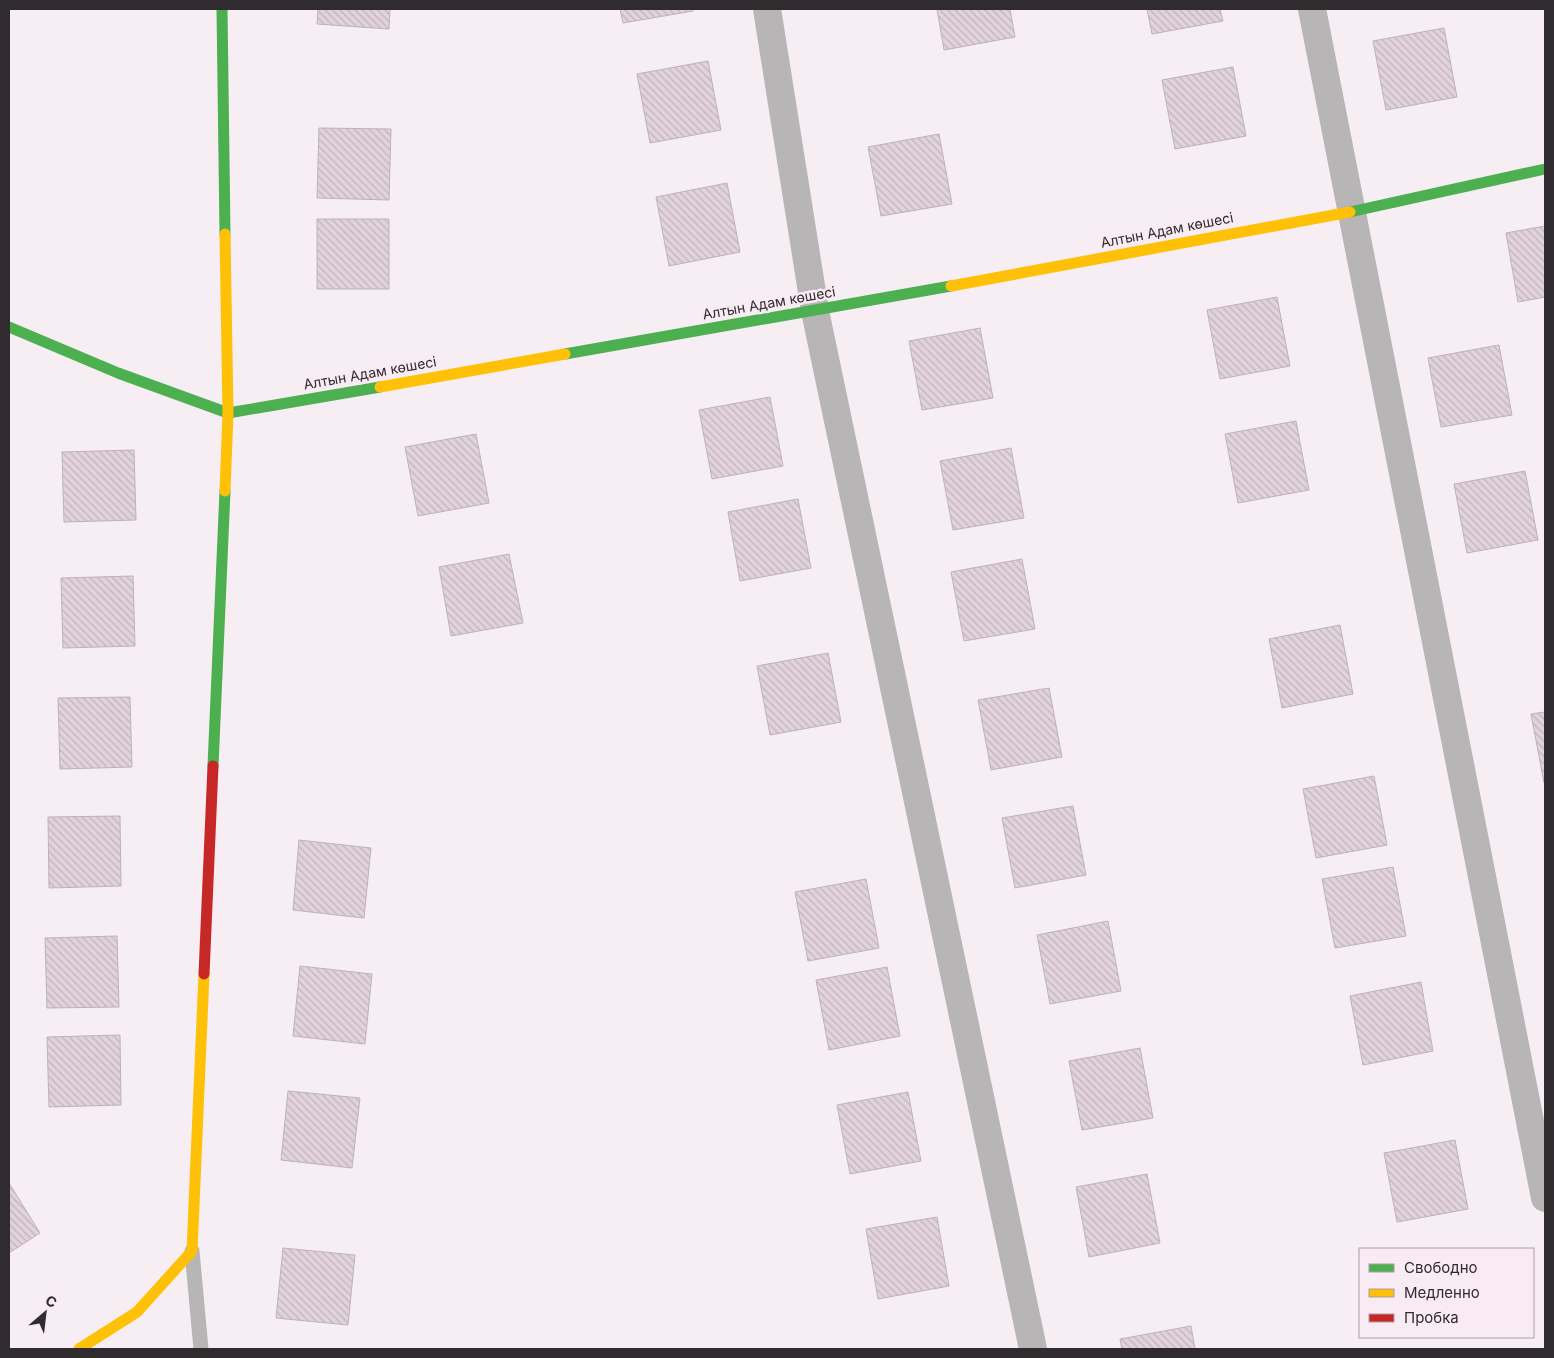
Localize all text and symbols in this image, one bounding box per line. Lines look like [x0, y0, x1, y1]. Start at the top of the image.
street label: Алтын Адам көшесі [1099, 208, 1235, 251]
street label: Алтын Адам көшесі [701, 282, 837, 323]
street label: Алтын Адам көшесі [302, 352, 438, 393]
legend [1359, 1248, 1534, 1338]
text: Свободно [1404, 1258, 1478, 1277]
text: Медленно [1404, 1283, 1480, 1302]
north arrow [20, 1288, 70, 1338]
text: С [43, 1291, 60, 1311]
text: Пробка [1404, 1308, 1459, 1327]

